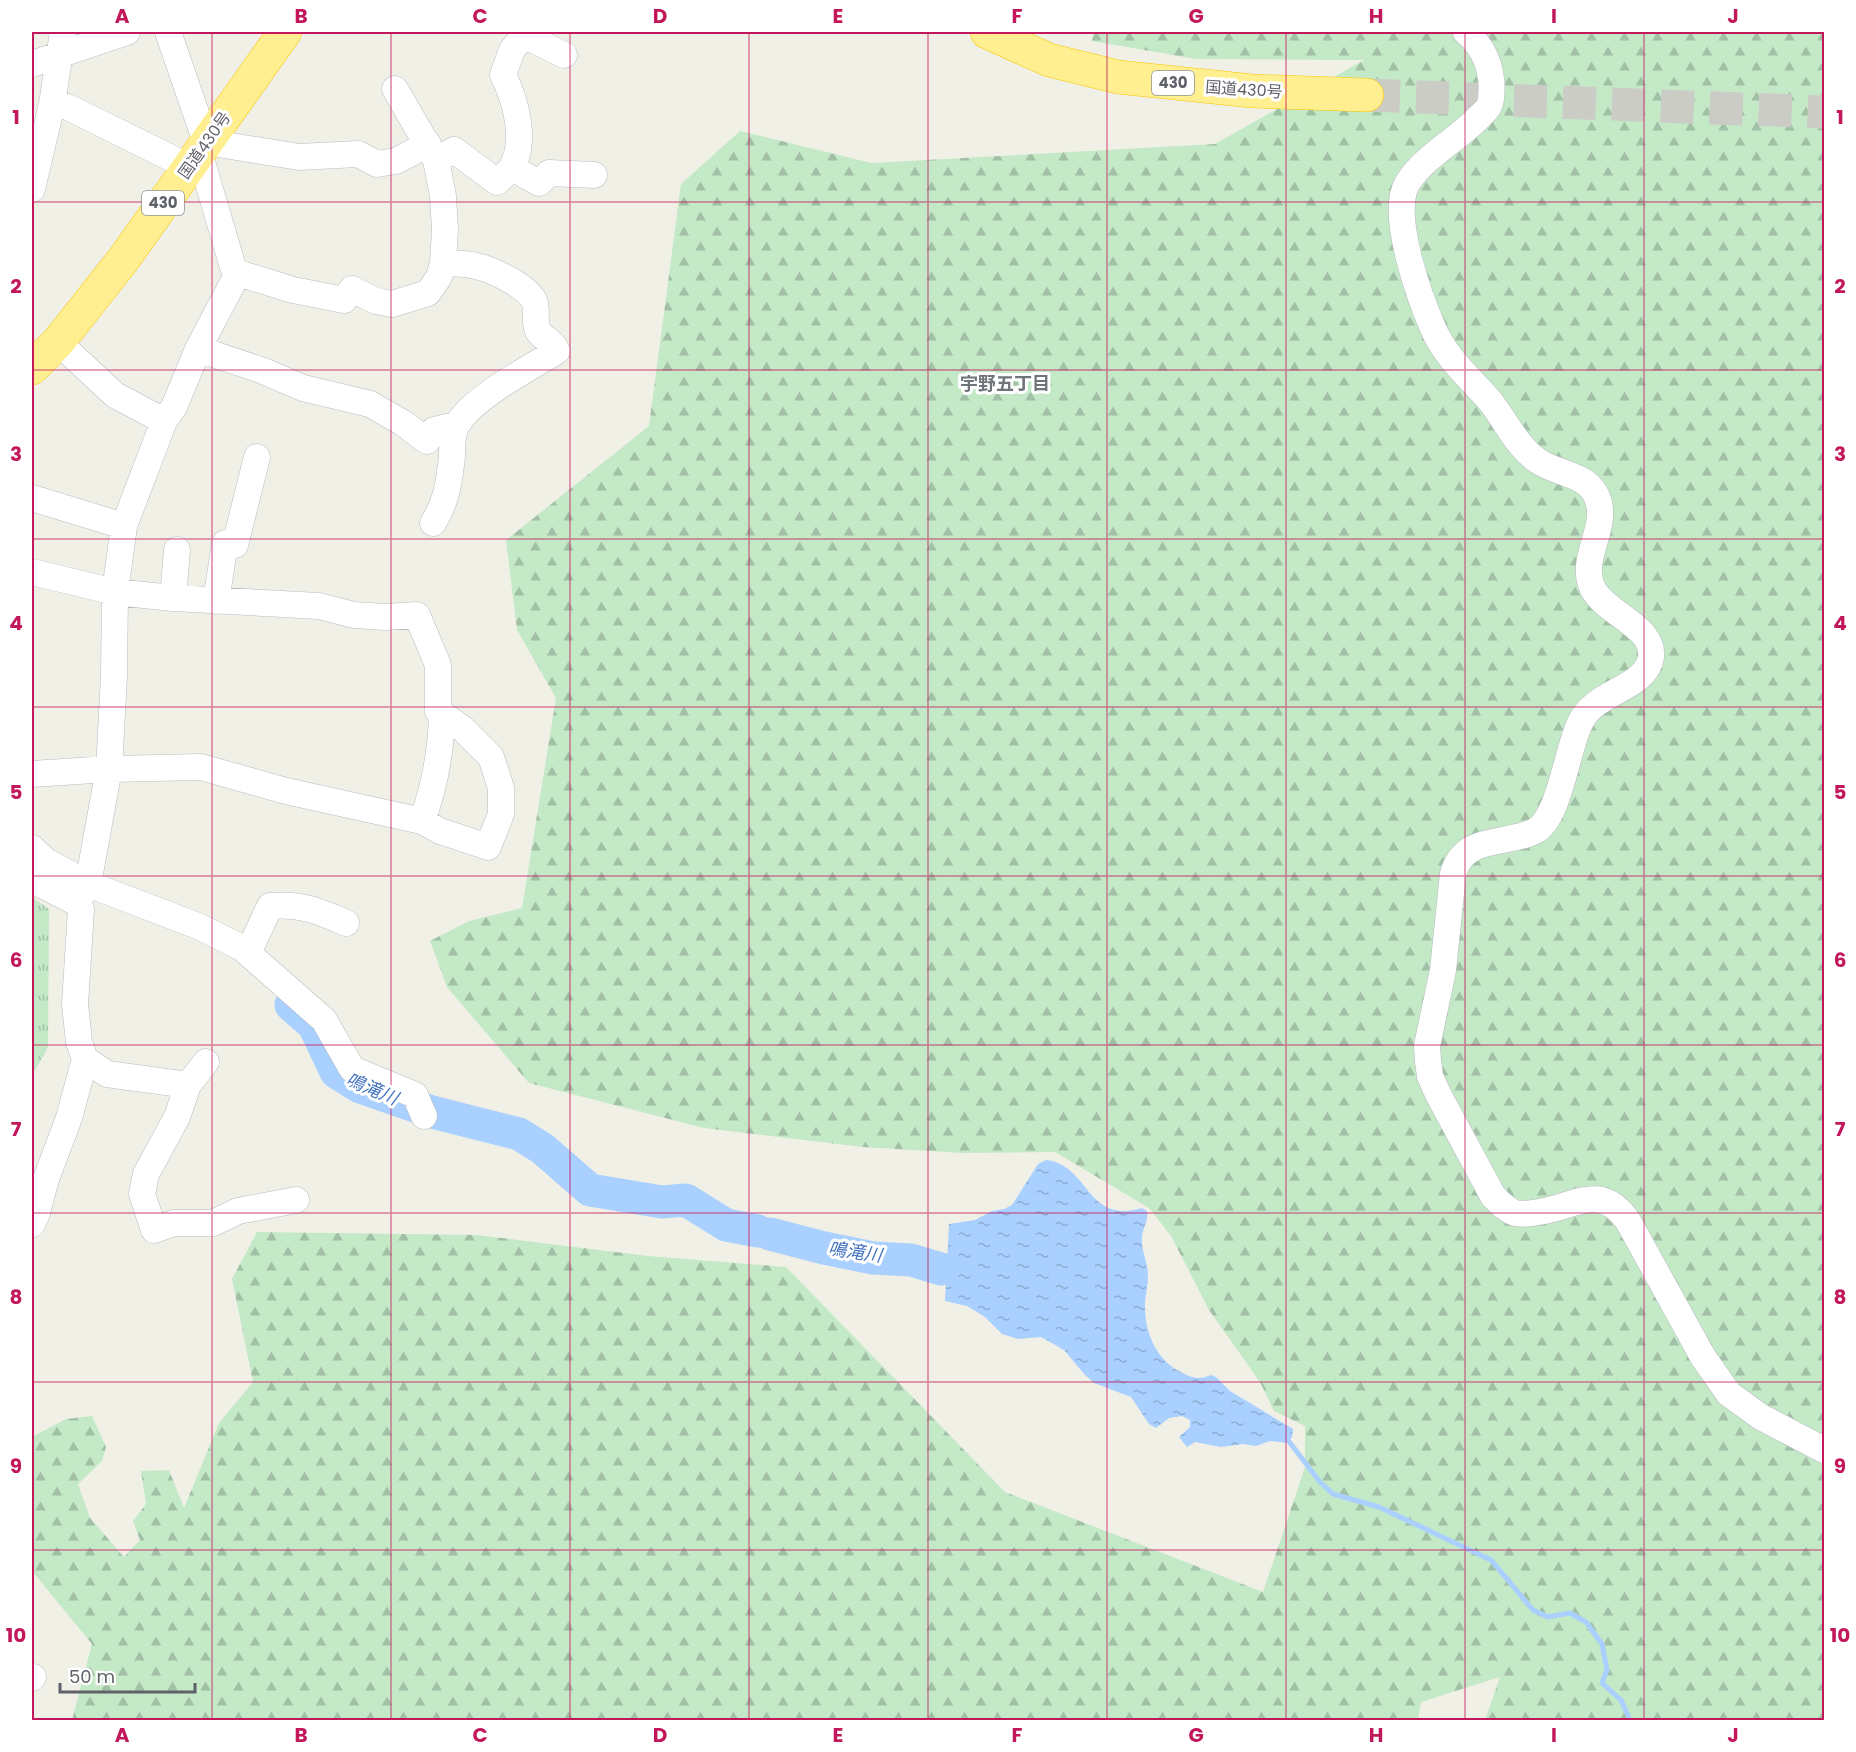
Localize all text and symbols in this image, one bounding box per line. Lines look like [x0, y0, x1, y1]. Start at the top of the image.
text: A [115, 2, 130, 30]
text: B [294, 2, 308, 30]
text: C [472, 2, 488, 30]
text: D [653, 2, 667, 30]
text: E [833, 2, 843, 30]
text: F [1012, 2, 1023, 30]
text: G [1188, 2, 1204, 30]
text: H [1369, 2, 1383, 30]
text: I [1551, 2, 1557, 30]
text: J [1727, 2, 1739, 30]
road number: 430 [1152, 71, 1194, 95]
street label: 国道430号 [1204, 75, 1283, 104]
text: 1 [12, 103, 20, 131]
text: 1 [1836, 103, 1844, 131]
street label: 国道430号 [173, 107, 236, 184]
road number: 430 [142, 191, 184, 215]
text: 2 [10, 272, 22, 300]
text: 2 [1834, 272, 1846, 300]
district label: 宇野五丁目 [960, 371, 1050, 396]
text: 3 [10, 440, 22, 468]
text: 3 [1834, 440, 1846, 468]
text: 4 [9, 609, 23, 637]
text: 4 [1833, 609, 1847, 637]
text: 5 [10, 778, 23, 806]
text: 5 [1834, 778, 1847, 806]
text: 6 [10, 946, 22, 974]
text: 6 [1834, 946, 1846, 974]
water label: 鳴滝川 [342, 1066, 404, 1111]
text: 7 [11, 1115, 22, 1143]
text: 7 [1835, 1115, 1846, 1143]
water label: 鳴滝川 [827, 1235, 886, 1268]
text: 8 [10, 1283, 22, 1311]
text: 8 [1834, 1283, 1846, 1311]
text: 9 [10, 1452, 22, 1480]
text: 9 [1834, 1452, 1846, 1480]
text: 10 [6, 1621, 26, 1649]
text: 10 [1830, 1621, 1850, 1649]
scale bar [60, 1656, 195, 1694]
text: 50 m [69, 1664, 115, 1689]
text: A [115, 1721, 130, 1749]
text: B [294, 1721, 308, 1749]
text: C [472, 1721, 488, 1749]
text: D [653, 1721, 667, 1749]
text: E [833, 1721, 843, 1749]
text: F [1012, 1721, 1023, 1749]
text: G [1188, 1721, 1204, 1749]
text: H [1369, 1721, 1383, 1749]
text: I [1551, 1721, 1557, 1749]
text: J [1727, 1721, 1739, 1749]

